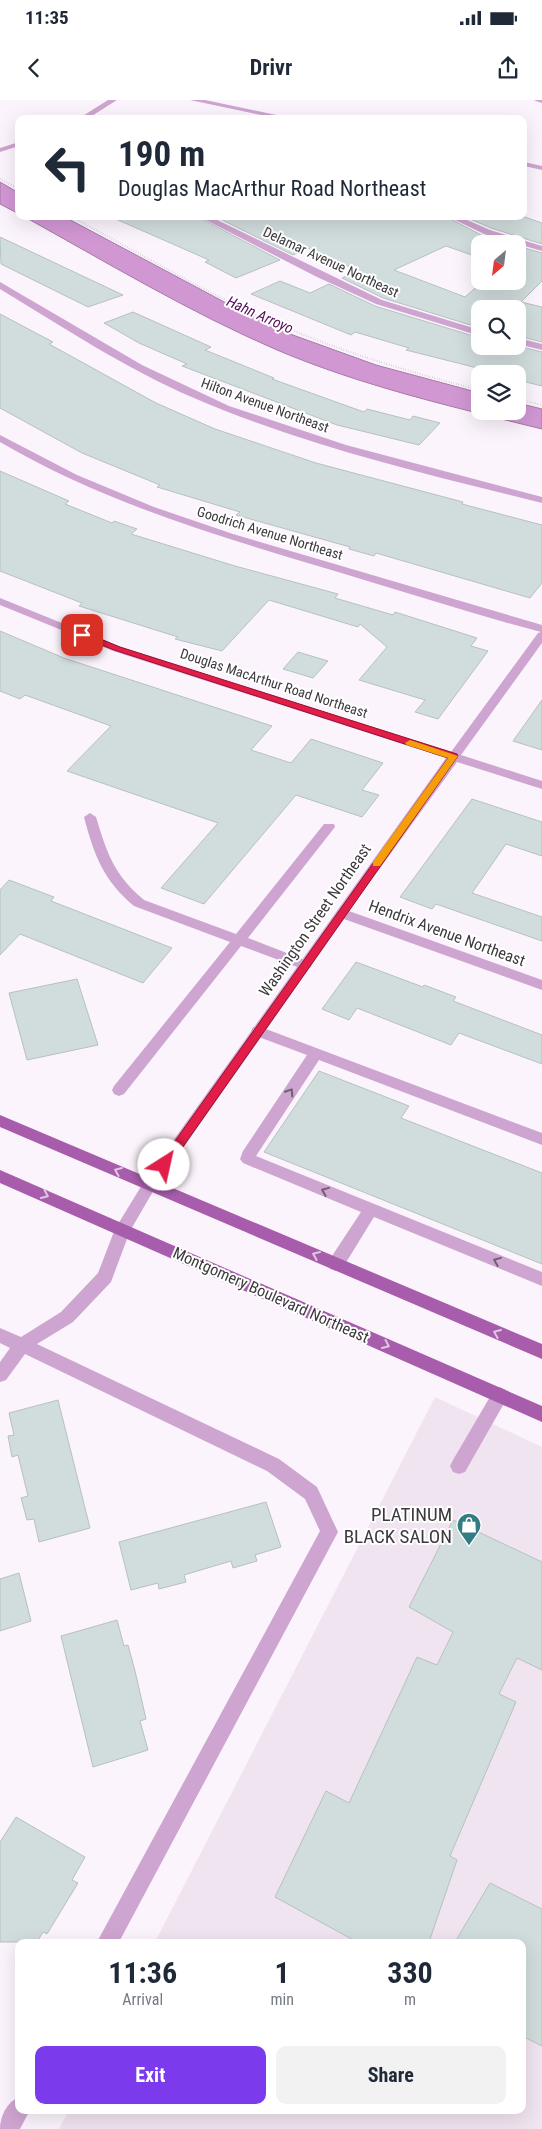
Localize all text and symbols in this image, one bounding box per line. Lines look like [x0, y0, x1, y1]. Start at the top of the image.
text: 11:35 [25, 6, 69, 29]
icon: back [20, 54, 48, 82]
icon: share [494, 54, 522, 82]
text: Drivr [250, 55, 292, 80]
text: 190 m [118, 134, 205, 175]
icon: left [35, 135, 100, 200]
text: Douglas MacArthur Road Northeast [118, 176, 426, 201]
street label: Delamar Avenue Northeast [261, 224, 401, 300]
north arrow [471, 235, 526, 290]
map controls [471, 235, 526, 420]
water label: Hahn Arroyo [224, 292, 296, 338]
button: search [471, 300, 526, 355]
button: layers [471, 365, 526, 420]
street label: Hilton Avenue Northeast [199, 374, 331, 436]
street label: Goodrich Avenue Northeast [195, 503, 345, 563]
pin [61, 614, 103, 656]
icon: arrive [68, 621, 96, 649]
street label: Douglas MacArthur Road Northeast [178, 645, 370, 721]
street label: Washington Street Northeast [255, 840, 375, 1000]
street label: Hendrix Avenue Northeast [366, 896, 528, 970]
one-way arrow [284, 1089, 293, 1098]
position arrow [137, 1138, 189, 1190]
one-way arrow [114, 1166, 123, 1177]
one-way arrow [321, 1187, 330, 1198]
one-way arrow [40, 1189, 49, 1200]
street label: Montgomery Boulevard Northeast [170, 1243, 372, 1347]
one-way arrow [312, 1251, 321, 1262]
one-way arrow [493, 1256, 502, 1267]
one-way arrow [493, 1329, 502, 1340]
one-way arrow [381, 1339, 390, 1350]
place label: PLATINUM BLACK SALON [344, 1503, 452, 1548]
shop icon: PLATINUM BLACK SALON [456, 1512, 482, 1546]
text: 11:36 [108, 1955, 177, 1990]
text: 1 [275, 1955, 290, 1990]
text: 330 [387, 1955, 433, 1990]
text: Arrival [122, 1990, 163, 2009]
text: min [270, 1990, 294, 2009]
text: m [404, 1990, 416, 2009]
button: Exit [35, 2046, 266, 2104]
button: Share [276, 2046, 506, 2104]

